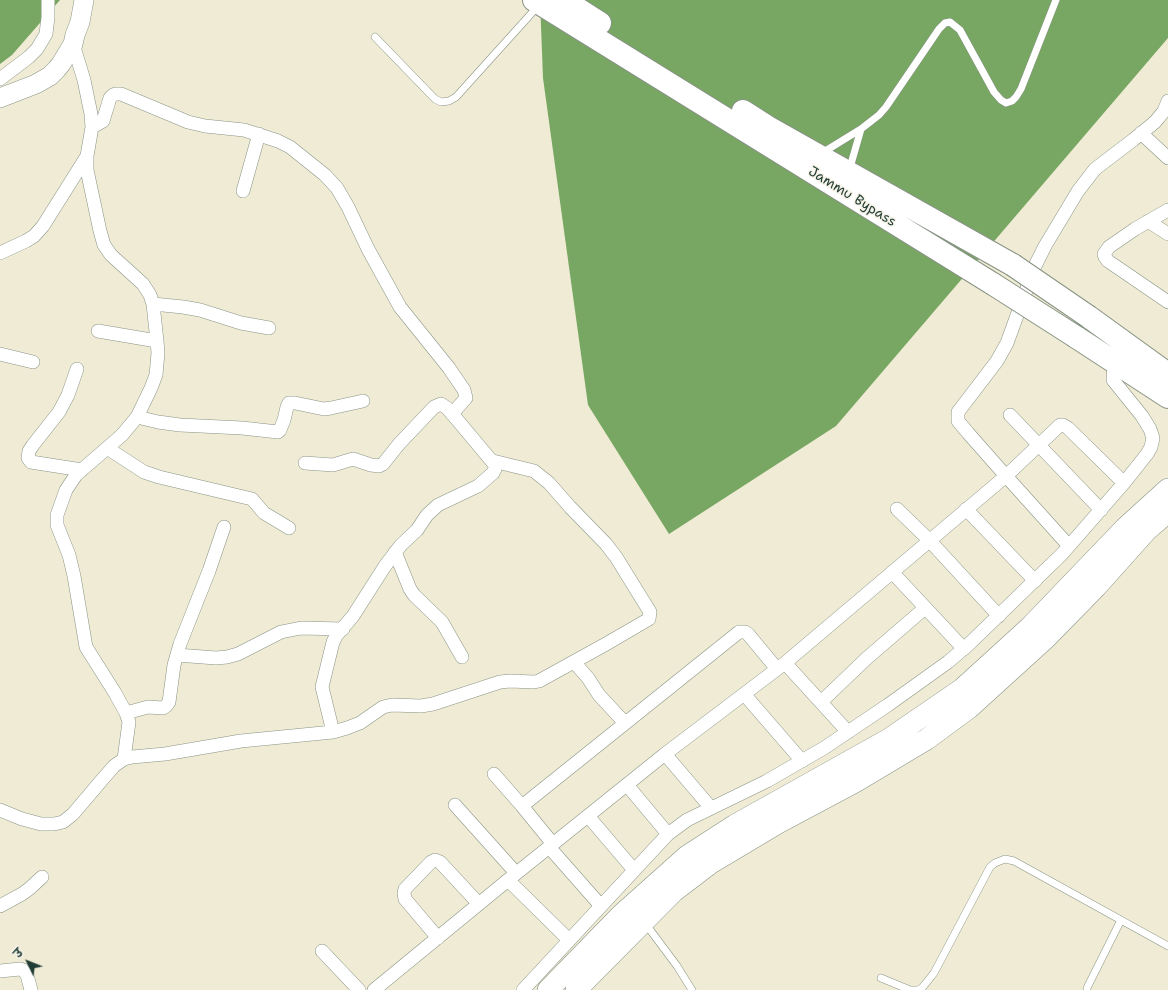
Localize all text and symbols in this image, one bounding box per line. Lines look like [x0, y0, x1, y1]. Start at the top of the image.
street label: Jammu Bypass [805, 163, 899, 231]
north arrow [8, 942, 48, 982]
text: उ [11, 946, 27, 961]

